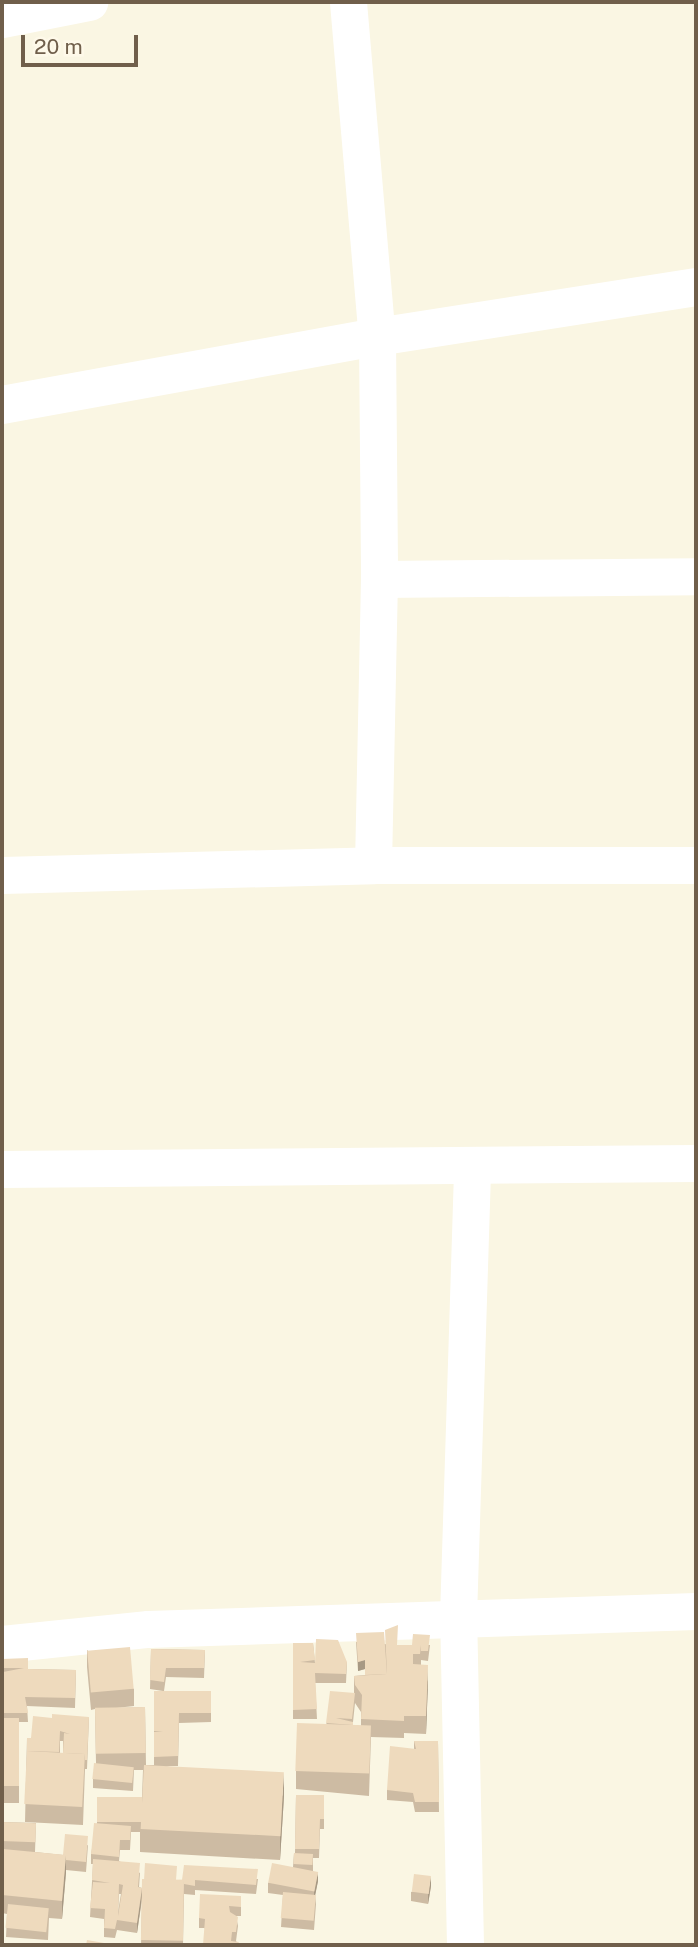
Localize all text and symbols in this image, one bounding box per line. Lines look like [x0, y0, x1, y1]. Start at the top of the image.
scale bar [24, 21, 142, 65]
text: 20 m [34, 34, 83, 59]

